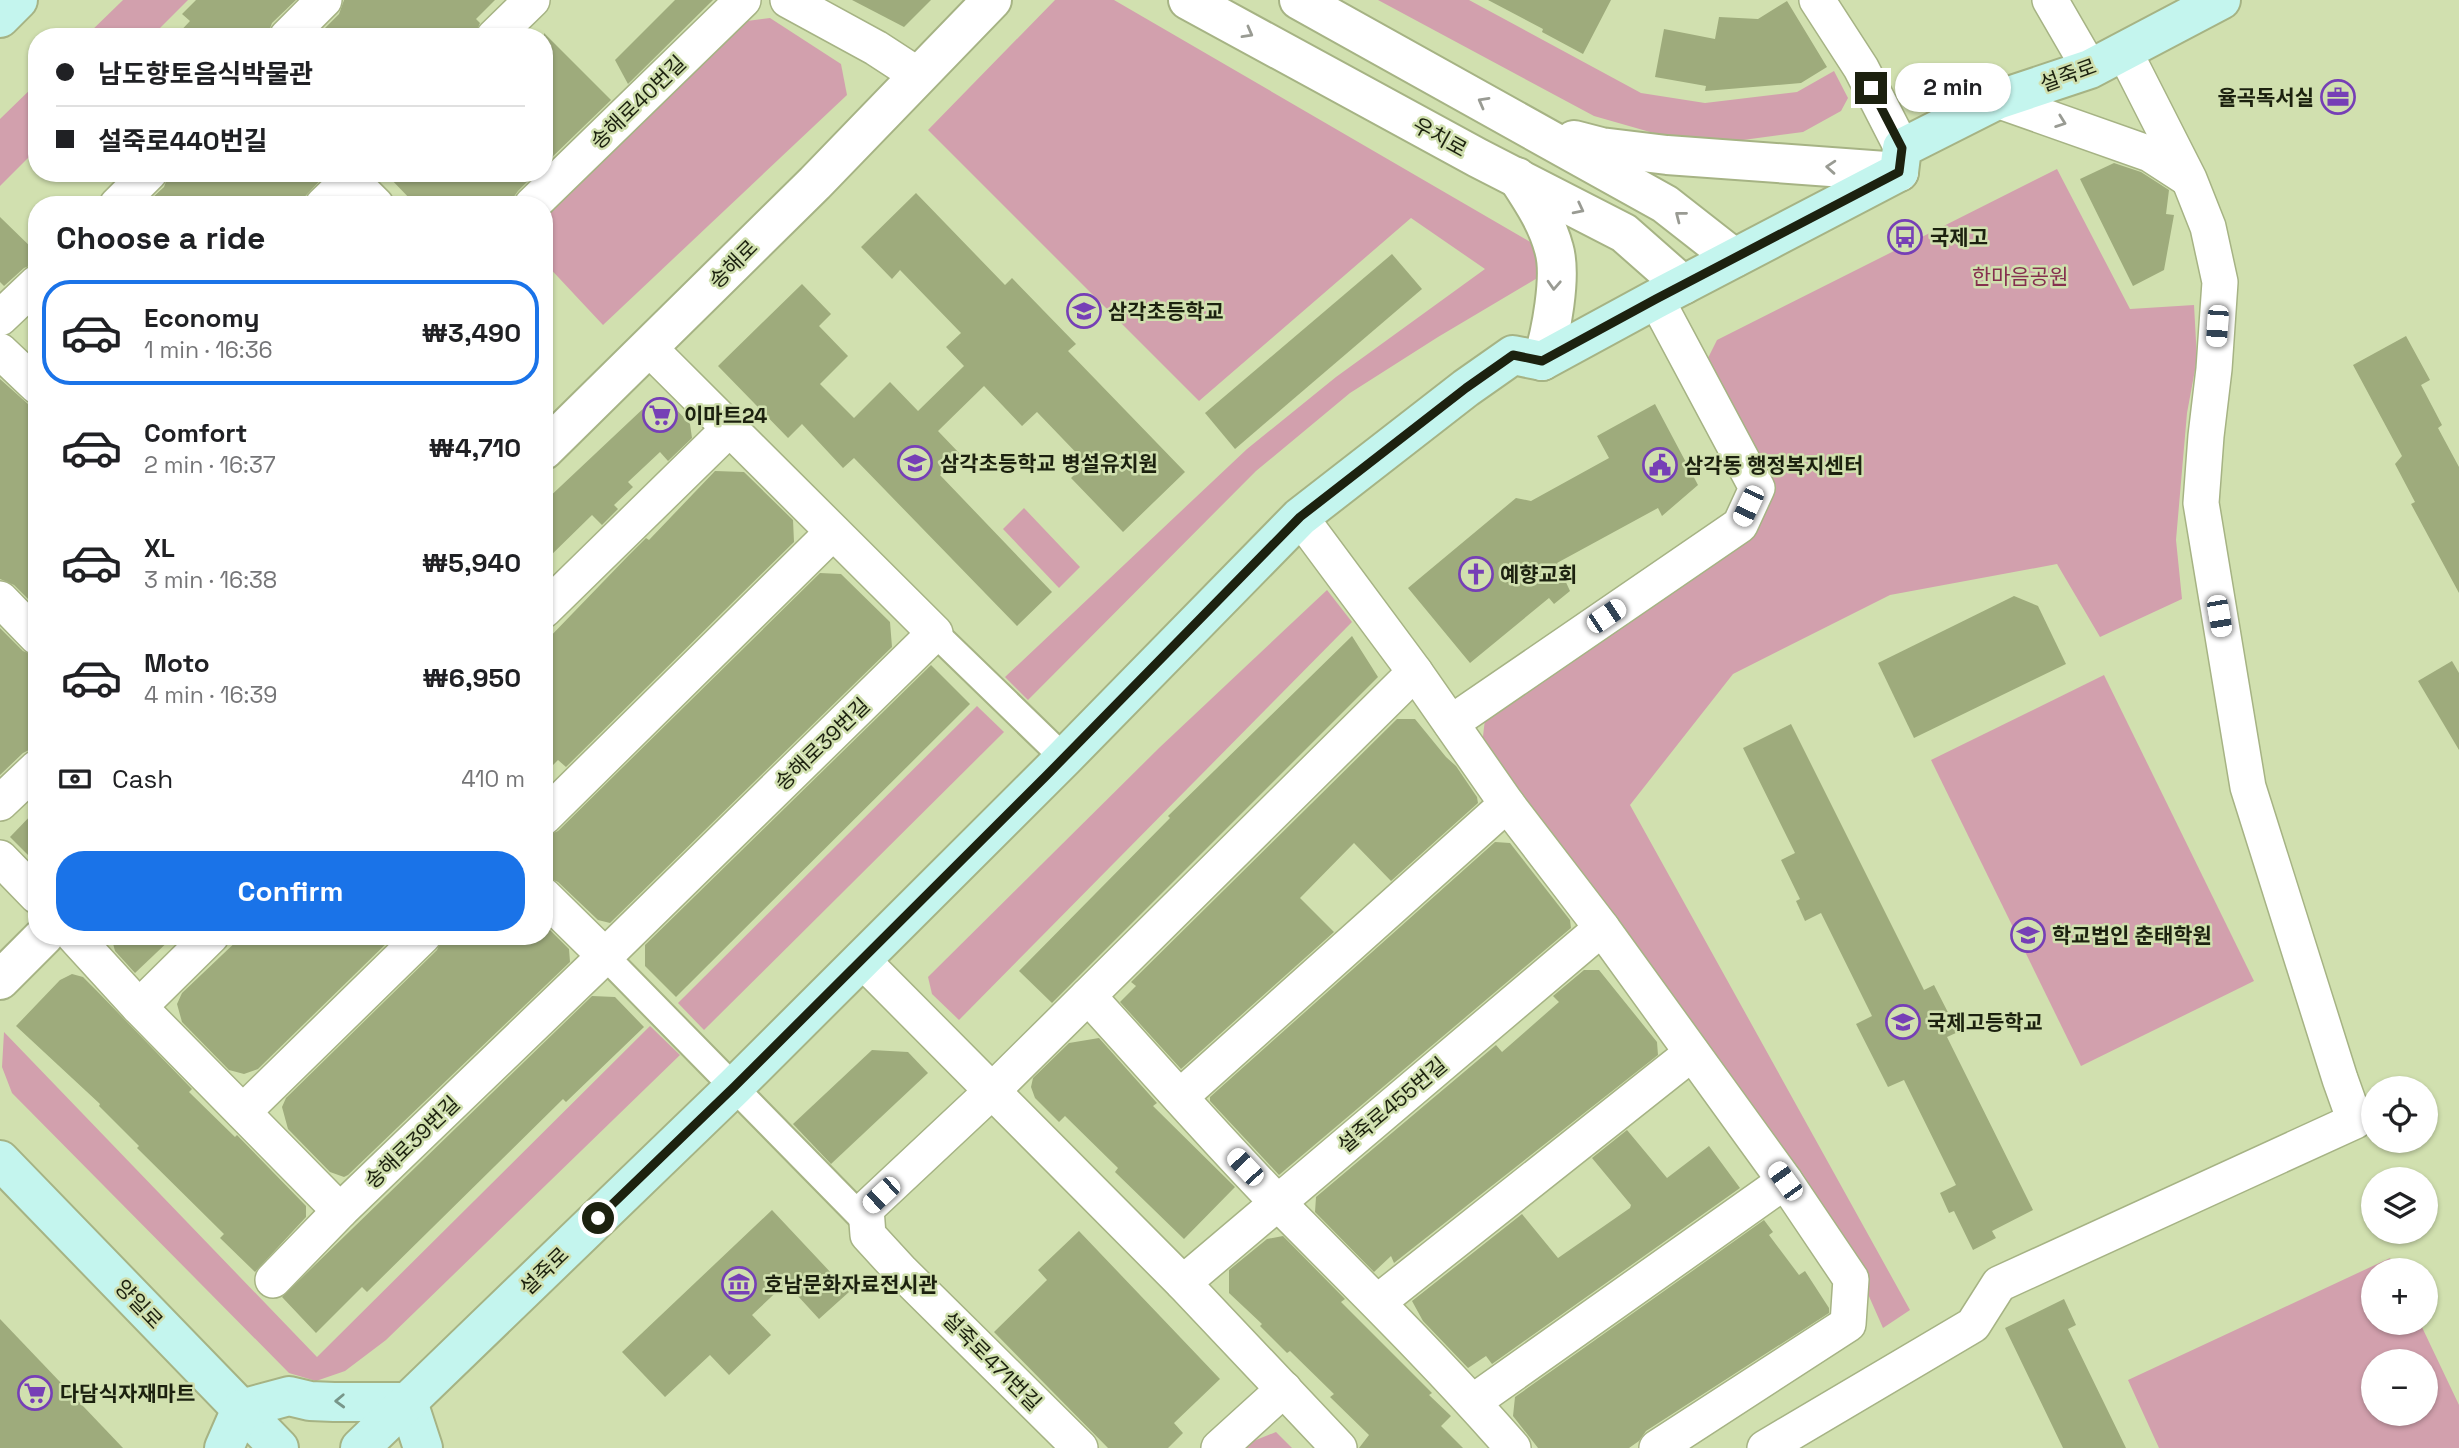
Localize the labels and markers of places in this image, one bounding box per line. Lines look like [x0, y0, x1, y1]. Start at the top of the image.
office icon: 율곡독서실 [2319, 78, 2357, 116]
place label: 율곡독서실 [2217, 84, 2314, 111]
bus stop icon: 국제고 [1886, 218, 1924, 256]
place label: 국제고 [1930, 224, 1988, 251]
school or university icon: 삼각초등학교 [1065, 292, 1103, 330]
place label: 삼각초등학교 [1108, 298, 1224, 325]
supermarket icon: 이마트24 [641, 396, 679, 434]
place label: 이마트24 [684, 402, 767, 429]
school or university icon: 삼각초등학교 병설유치원 [896, 444, 934, 482]
public building icon: 삼각동 행정복지센터 [1641, 446, 1679, 484]
place label: 삼각초등학교 병설유치원 [940, 450, 1158, 477]
place label: 삼각동 행정복지센터 [1684, 452, 1863, 479]
church icon: 예향교회 [1457, 555, 1495, 593]
place label: 예향교회 [1500, 561, 1577, 588]
school or university icon: 학교법인 춘태학원 [2009, 916, 2047, 954]
place label: 학교법인 춘태학원 [2052, 922, 2212, 949]
school or university icon: 국제고등학교 [1884, 1003, 1922, 1041]
place label: 국제고등학교 [1927, 1009, 2043, 1036]
museum icon: 호남문화자료전시관 [720, 1265, 758, 1303]
place label: 호남문화자료전시관 [764, 1271, 938, 1298]
supermarket icon: 다담식자재마트 [16, 1374, 54, 1412]
place label: 다담식자재마트 [60, 1380, 195, 1407]

